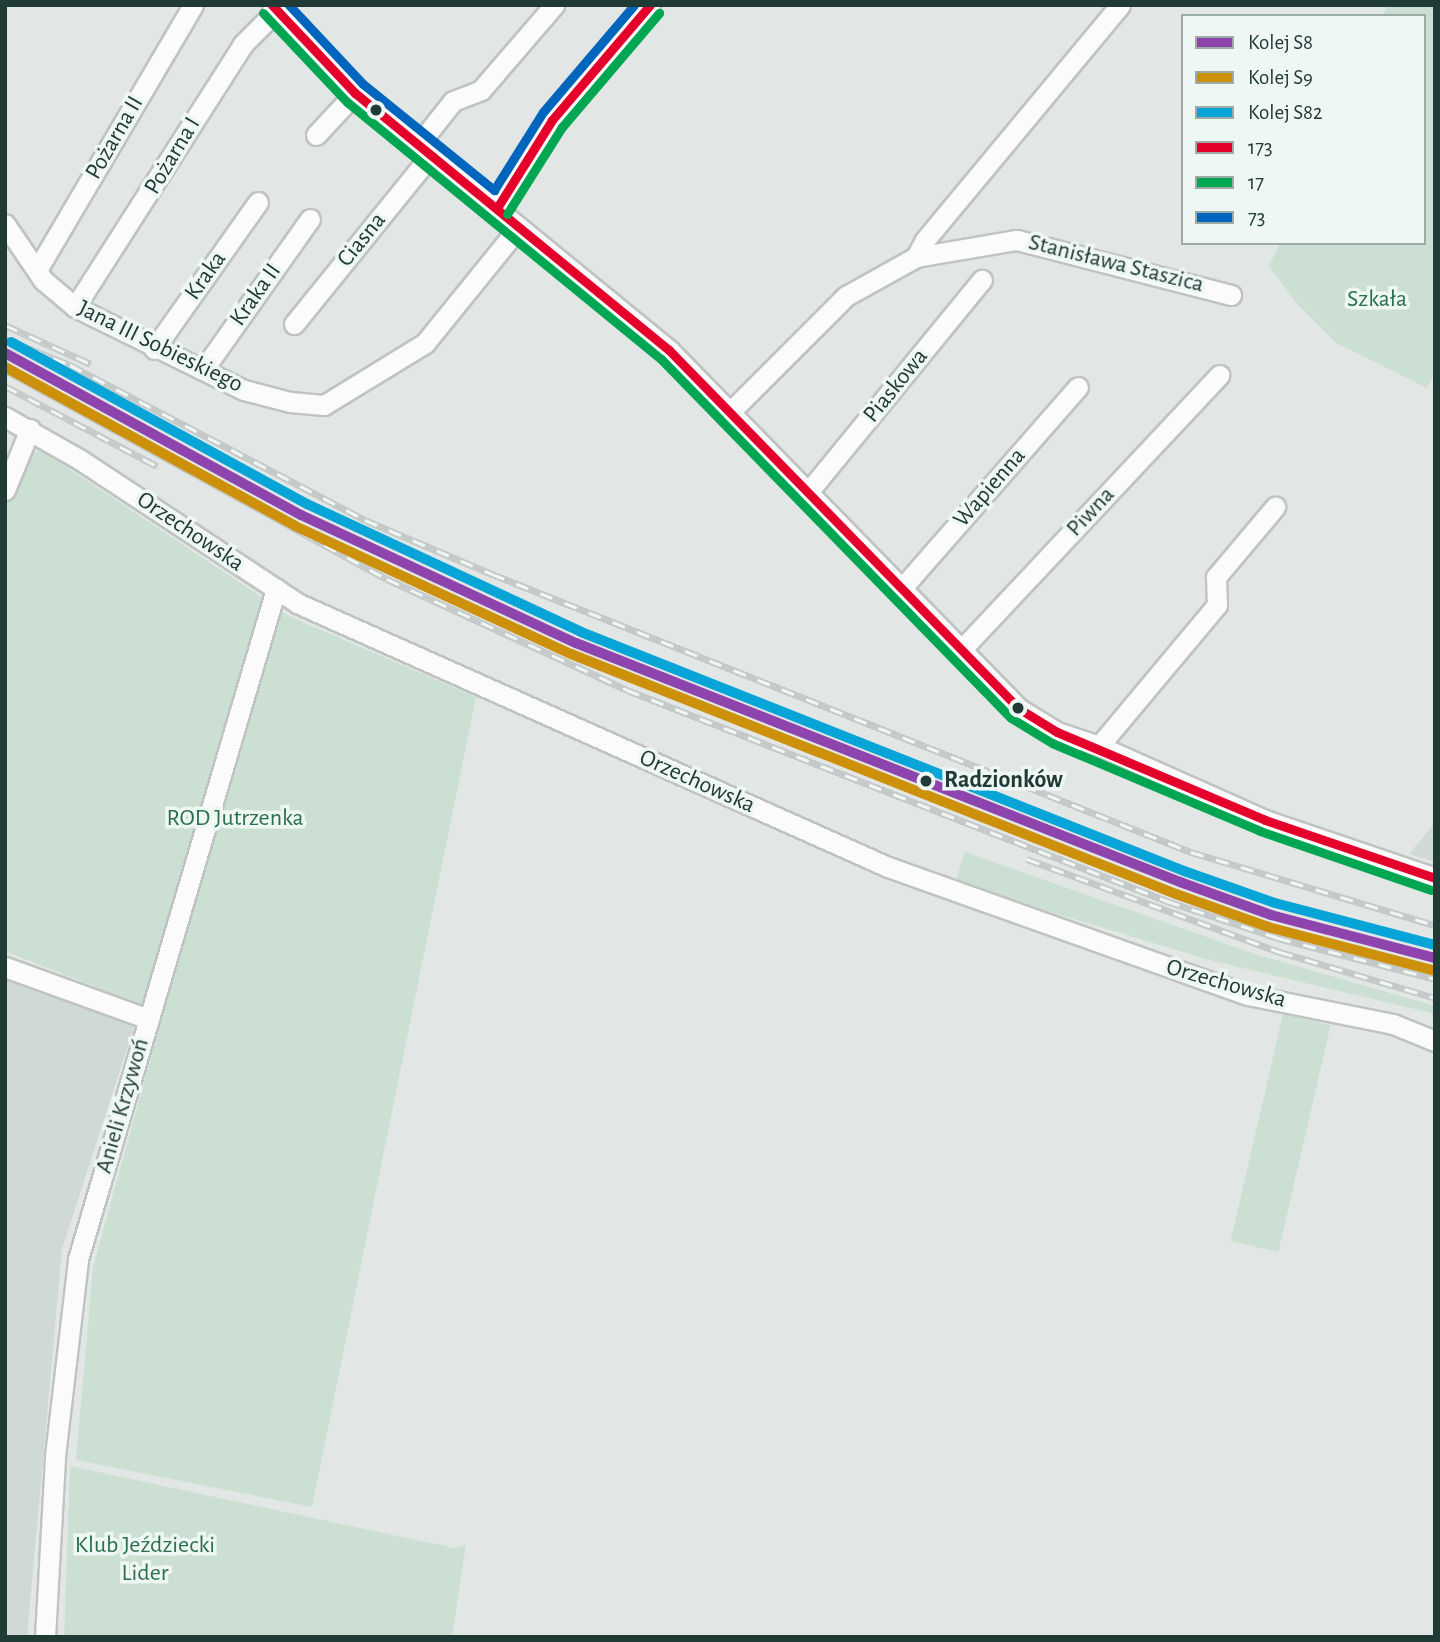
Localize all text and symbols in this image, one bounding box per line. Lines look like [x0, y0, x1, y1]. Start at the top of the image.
legend [1181, 14, 1426, 245]
text: Kolej S8 [1248, 32, 1313, 53]
text: Kolej S9 [1248, 67, 1313, 88]
street label: Pożarna II [80, 91, 150, 185]
text: Kolej S82 [1248, 102, 1323, 123]
unlabelled marker [369, 103, 383, 117]
street label: Pożarna I [139, 112, 207, 200]
text: 173 [1248, 137, 1273, 158]
text: 17 [1248, 172, 1264, 193]
street label: Ciasna [331, 207, 393, 273]
text: 73 [1248, 207, 1265, 228]
street label: Stanisława Staszica [1025, 228, 1207, 300]
street label: Kraka [179, 246, 233, 306]
street label: Kraka II [224, 258, 288, 332]
park label: Szkała [1347, 286, 1407, 314]
street label: Jana III Sobieskiego [73, 295, 247, 399]
street label: Piaskowa [857, 343, 935, 429]
street label: Wapienna [948, 442, 1032, 534]
street label: Piwna [1061, 481, 1121, 543]
street label: Orzechowska [131, 486, 249, 578]
unlabelled marker [1011, 701, 1025, 715]
street label: Orzechowska [635, 744, 759, 820]
place label: Radzionków [944, 767, 1063, 795]
marker: Radzionków [915, 770, 937, 792]
park label: ROD Jutrzenka [166, 805, 304, 833]
street label: Orzechowska [1163, 953, 1289, 1015]
street label: Anieli Krzywoń [90, 1035, 156, 1177]
park label: Klub Jeździecki Lider [75, 1532, 215, 1588]

